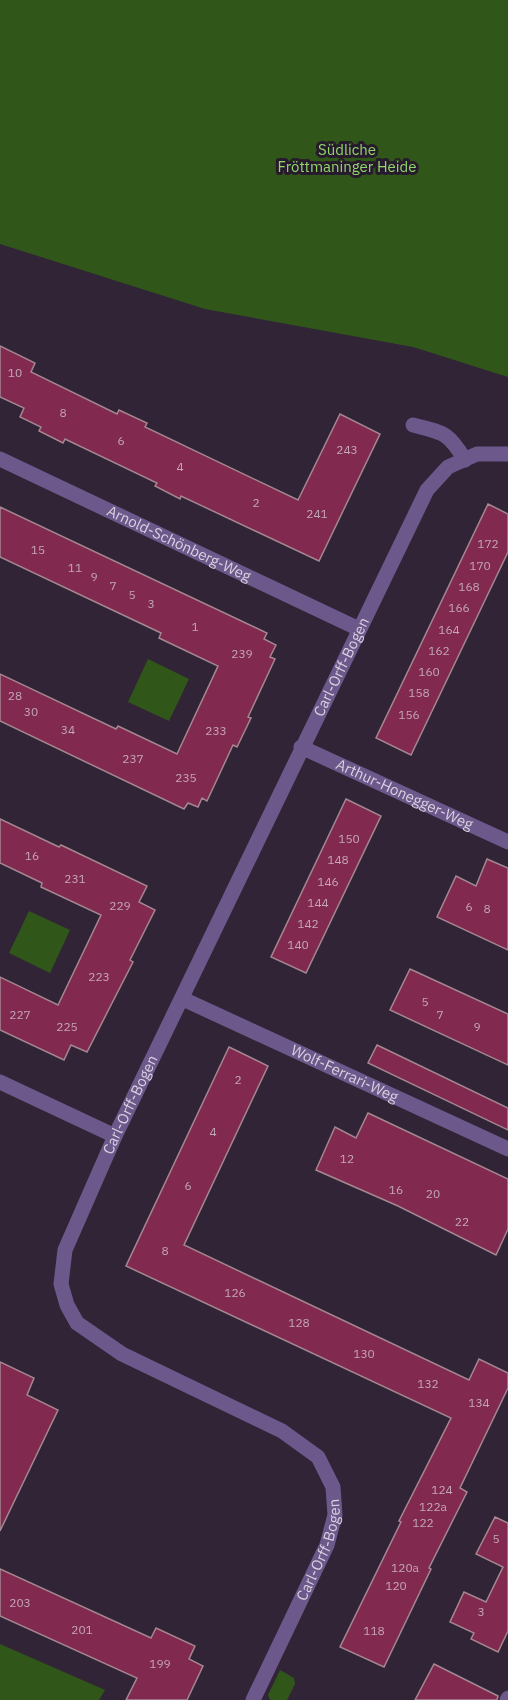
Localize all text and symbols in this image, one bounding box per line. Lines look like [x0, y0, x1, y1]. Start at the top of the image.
park label: Südliche Fröttmaninger Heide [278, 140, 416, 176]
house number: 10 [8, 365, 22, 380]
house number: 8 [59, 405, 67, 420]
house number: 6 [117, 433, 125, 448]
house number: 243 [336, 442, 358, 457]
house number: 4 [176, 459, 184, 474]
house number: 2 [252, 495, 260, 510]
street label: Arnold-Schönberg-Weg [104, 501, 254, 586]
house number: 241 [306, 506, 328, 521]
house number: 172 [477, 536, 499, 551]
house number: 15 [31, 542, 45, 557]
house number: 170 [469, 558, 491, 573]
house number: 11 [68, 560, 82, 575]
house number: 9 [90, 569, 98, 584]
house number: 7 [109, 578, 117, 593]
house number: 168 [458, 579, 480, 594]
house number: 5 [128, 587, 136, 602]
house number: 3 [147, 596, 155, 611]
house number: 166 [448, 600, 470, 615]
street label: Carl-Orff-Bogen [309, 614, 373, 719]
house number: 1 [191, 619, 199, 634]
house number: 164 [438, 622, 460, 637]
house number: 162 [428, 643, 450, 658]
house number: 239 [231, 646, 253, 661]
house number: 160 [418, 664, 440, 679]
house number: 158 [408, 685, 430, 700]
house number: 28 [8, 688, 22, 703]
house number: 30 [24, 704, 38, 719]
house number: 156 [398, 707, 420, 722]
house number: 34 [61, 722, 75, 737]
house number: 233 [205, 723, 227, 738]
house number: 237 [122, 751, 144, 766]
street label: Arthur-Honegger-Weg [333, 754, 477, 834]
house number: 235 [175, 770, 197, 785]
house number: 150 [338, 831, 360, 846]
house number: 16 [25, 848, 39, 863]
house number: 148 [327, 852, 349, 867]
house number: 231 [64, 871, 86, 886]
house number: 146 [317, 874, 339, 889]
house number: 144 [307, 895, 329, 910]
house number: 229 [109, 898, 131, 913]
house number: 6 [465, 899, 473, 914]
house number: 8 [483, 901, 491, 916]
house number: 142 [297, 916, 319, 931]
house number: 140 [287, 937, 309, 952]
house number: 223 [88, 969, 110, 984]
house number: 5 [421, 994, 429, 1009]
house number: 227 [9, 1007, 31, 1022]
house number: 7 [436, 1007, 444, 1022]
house number: 225 [56, 1019, 78, 1034]
house number: 9 [473, 1019, 481, 1034]
street label: Wolf-Ferrari-Weg [288, 1040, 402, 1106]
street label: Carl-Orff-Bogen [98, 1052, 162, 1157]
house number: 2 [234, 1072, 242, 1087]
house number: 4 [209, 1124, 217, 1139]
house number: 12 [340, 1151, 354, 1166]
house number: 6 [184, 1178, 192, 1193]
house number: 16 [389, 1182, 403, 1197]
house number: 20 [426, 1186, 440, 1201]
house number: 22 [455, 1214, 469, 1229]
house number: 8 [161, 1243, 169, 1258]
house number: 126 [224, 1285, 246, 1300]
house number: 128 [288, 1315, 310, 1330]
house number: 130 [353, 1346, 375, 1361]
house number: 132 [417, 1376, 439, 1391]
house number: 134 [468, 1395, 490, 1410]
house number: 124 [431, 1482, 453, 1497]
street label: Carl-Orff-Bogen [292, 1498, 344, 1604]
house number: 122a [419, 1499, 448, 1514]
house number: 122 [412, 1515, 434, 1530]
house number: 5 [492, 1531, 500, 1546]
house number: 120a [391, 1560, 420, 1575]
house number: 120 [385, 1578, 407, 1593]
house number: 203 [9, 1595, 31, 1610]
house number: 3 [477, 1604, 485, 1619]
house number: 201 [71, 1622, 93, 1637]
house number: 118 [363, 1623, 385, 1638]
house number: 199 [149, 1656, 171, 1671]

